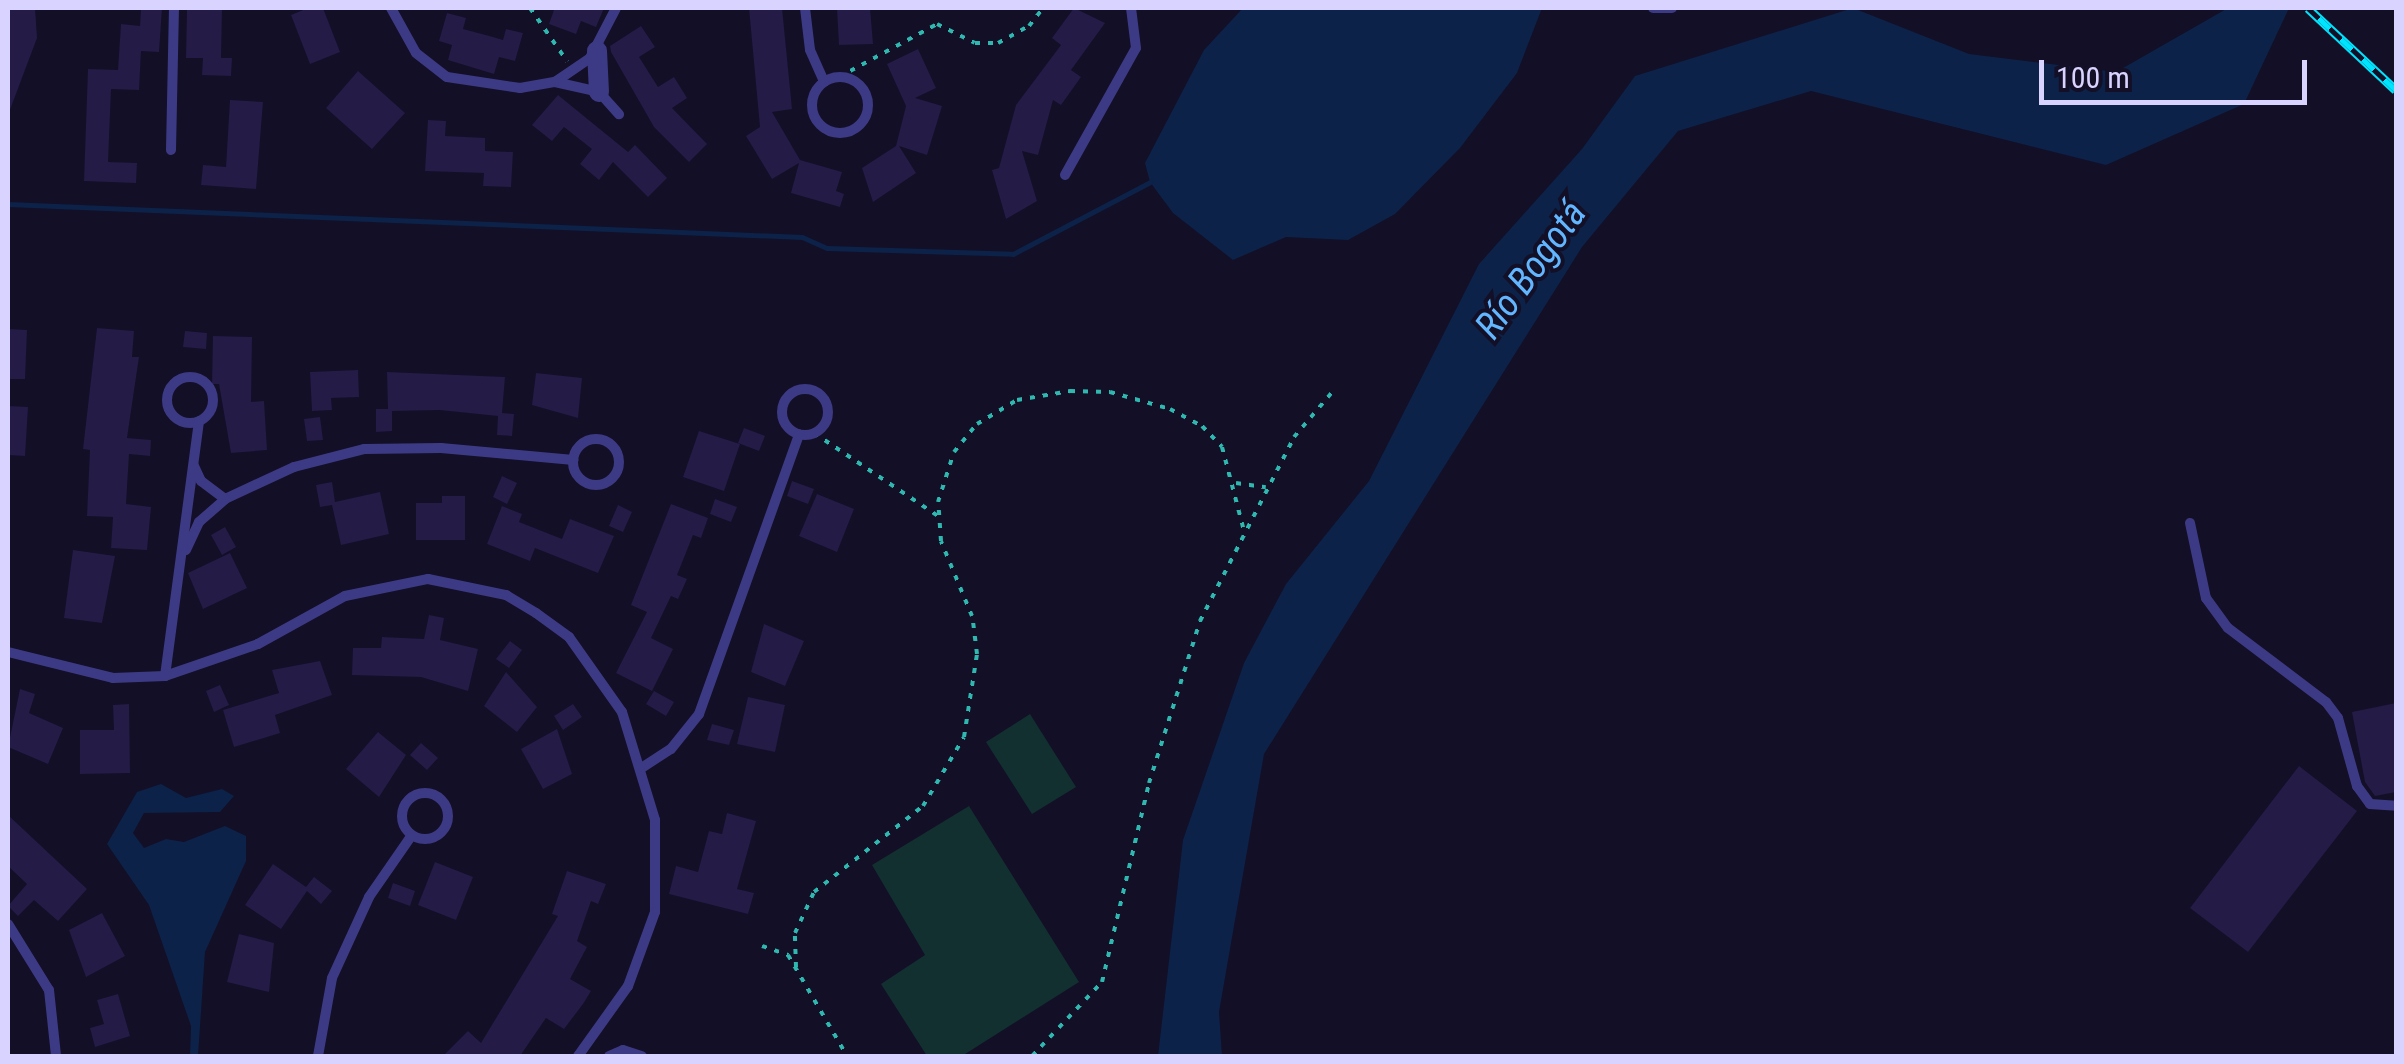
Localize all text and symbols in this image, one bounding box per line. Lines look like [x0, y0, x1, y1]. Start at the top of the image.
scale bar [2044, 40, 2312, 102]
text: 100 m [2056, 60, 2130, 95]
water label: Río Bogotá [1466, 192, 1596, 348]

